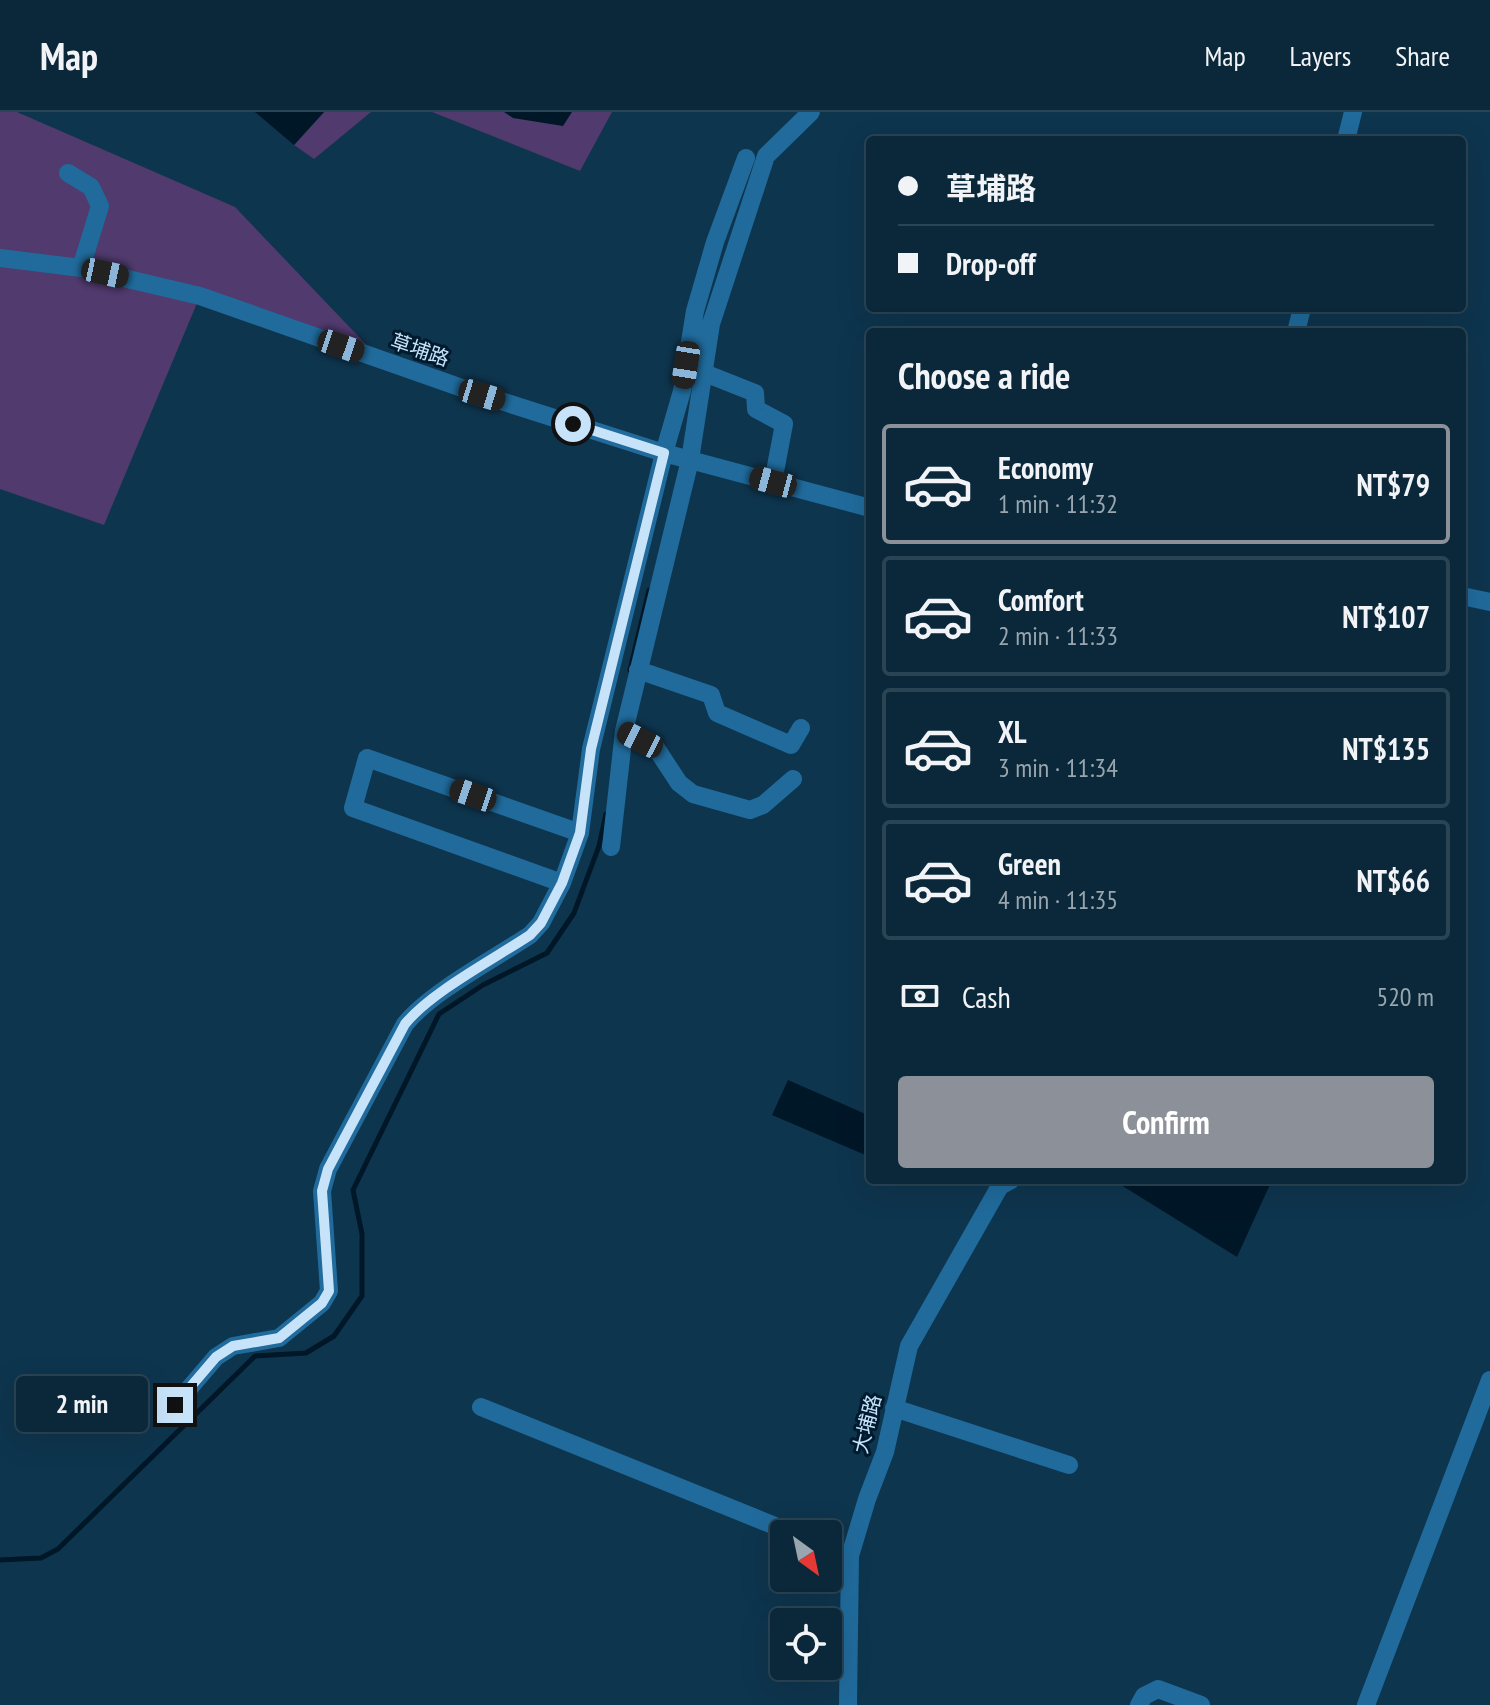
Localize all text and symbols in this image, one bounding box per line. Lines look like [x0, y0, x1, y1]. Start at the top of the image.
text: Map [40, 31, 98, 80]
text: Map [1204, 37, 1246, 74]
text: Layers [1290, 37, 1351, 74]
text: Share [1395, 37, 1450, 74]
text: 草埔路 [946, 168, 1036, 207]
text: Drop-off [946, 244, 1036, 283]
car [79, 256, 131, 290]
car [314, 327, 368, 365]
street label: 草埔路 [387, 328, 453, 372]
car [670, 339, 702, 391]
text: Choose a ride [898, 352, 1070, 399]
car [456, 377, 508, 413]
route start [555, 406, 591, 442]
icon: car [902, 448, 974, 520]
text: Economy [998, 448, 1093, 487]
car [747, 464, 799, 500]
text: NT$79 [1357, 465, 1430, 504]
text: 1 min · 11:32 [998, 487, 1118, 520]
icon: car [902, 580, 974, 652]
text: Comfort [998, 580, 1084, 619]
text: NT$107 [1342, 597, 1430, 636]
text: 2 min · 11:33 [998, 619, 1118, 652]
icon: car [902, 712, 974, 784]
text: XL [998, 712, 1027, 751]
car [613, 718, 667, 762]
text: NT$135 [1342, 729, 1430, 768]
text: 3 min · 11:34 [998, 751, 1118, 784]
car [446, 776, 500, 814]
icon: car [902, 844, 974, 916]
text: Green [998, 844, 1061, 883]
text: NT$66 [1357, 861, 1430, 900]
text: 4 min · 11:35 [998, 883, 1118, 916]
icon: cash [898, 974, 942, 1018]
text: Cash [962, 977, 1011, 1016]
text: 520 m [1376, 980, 1434, 1013]
button: Confirm [898, 1076, 1434, 1168]
callout: 2 min [15, 1377, 147, 1433]
text: 2 min [56, 1387, 108, 1420]
route end [157, 1387, 193, 1423]
street label: 大埔路 [847, 1392, 887, 1456]
north arrow [770, 1520, 842, 1592]
map controls [770, 1520, 842, 1680]
button: locate [770, 1608, 842, 1680]

